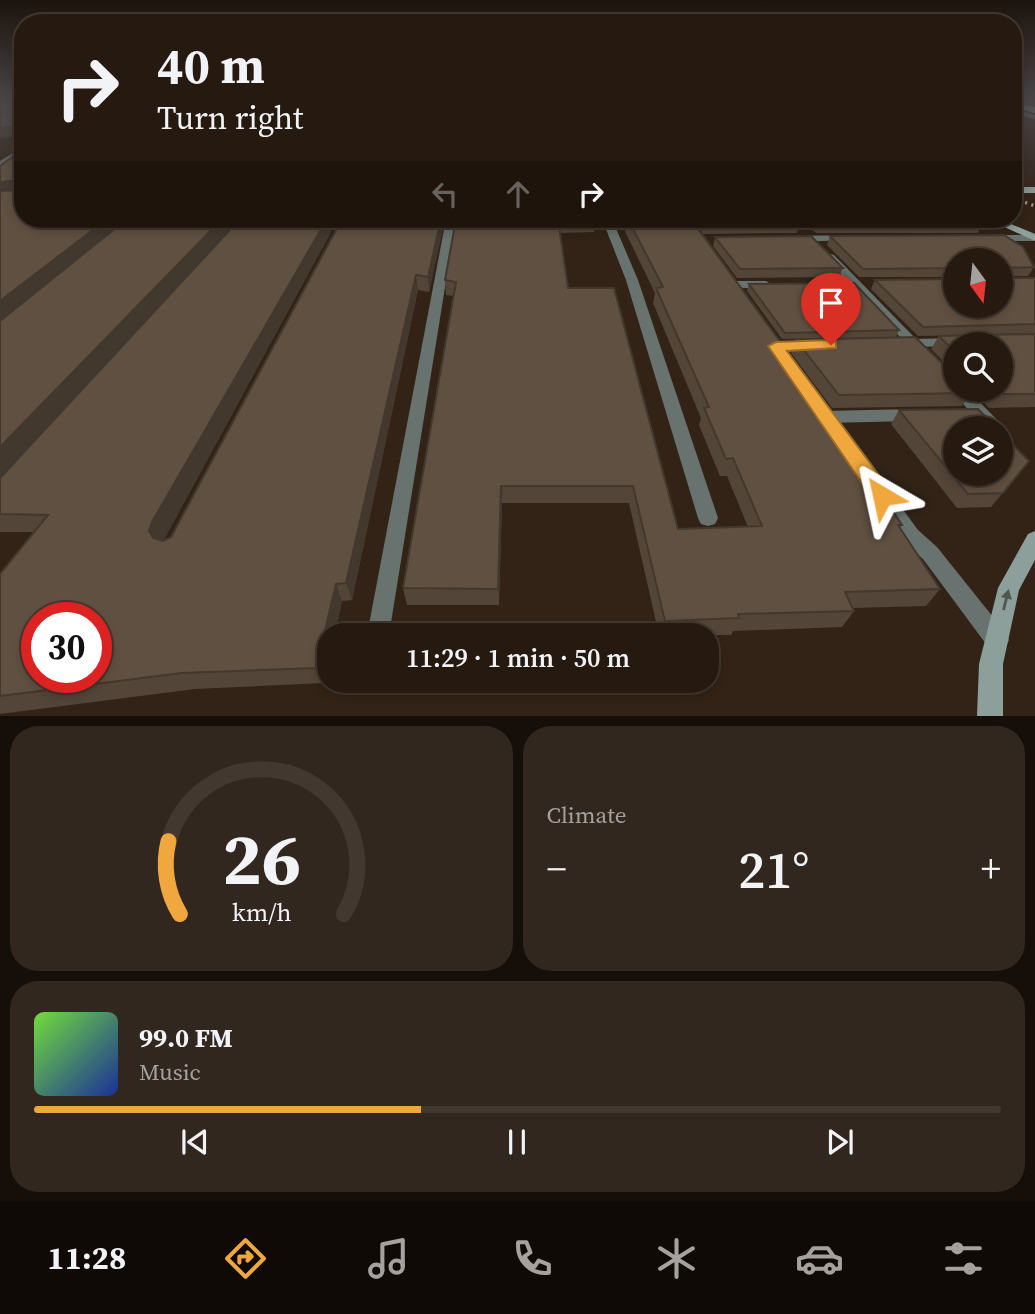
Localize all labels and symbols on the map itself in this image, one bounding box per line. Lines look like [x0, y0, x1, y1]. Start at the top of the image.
north arrow [943, 248, 1013, 318]
pin [801, 273, 861, 345]
position arrow [845, 459, 919, 533]
one-way arrow [1001, 589, 1012, 611]
speed limit sign: 30 [21, 602, 112, 693]

